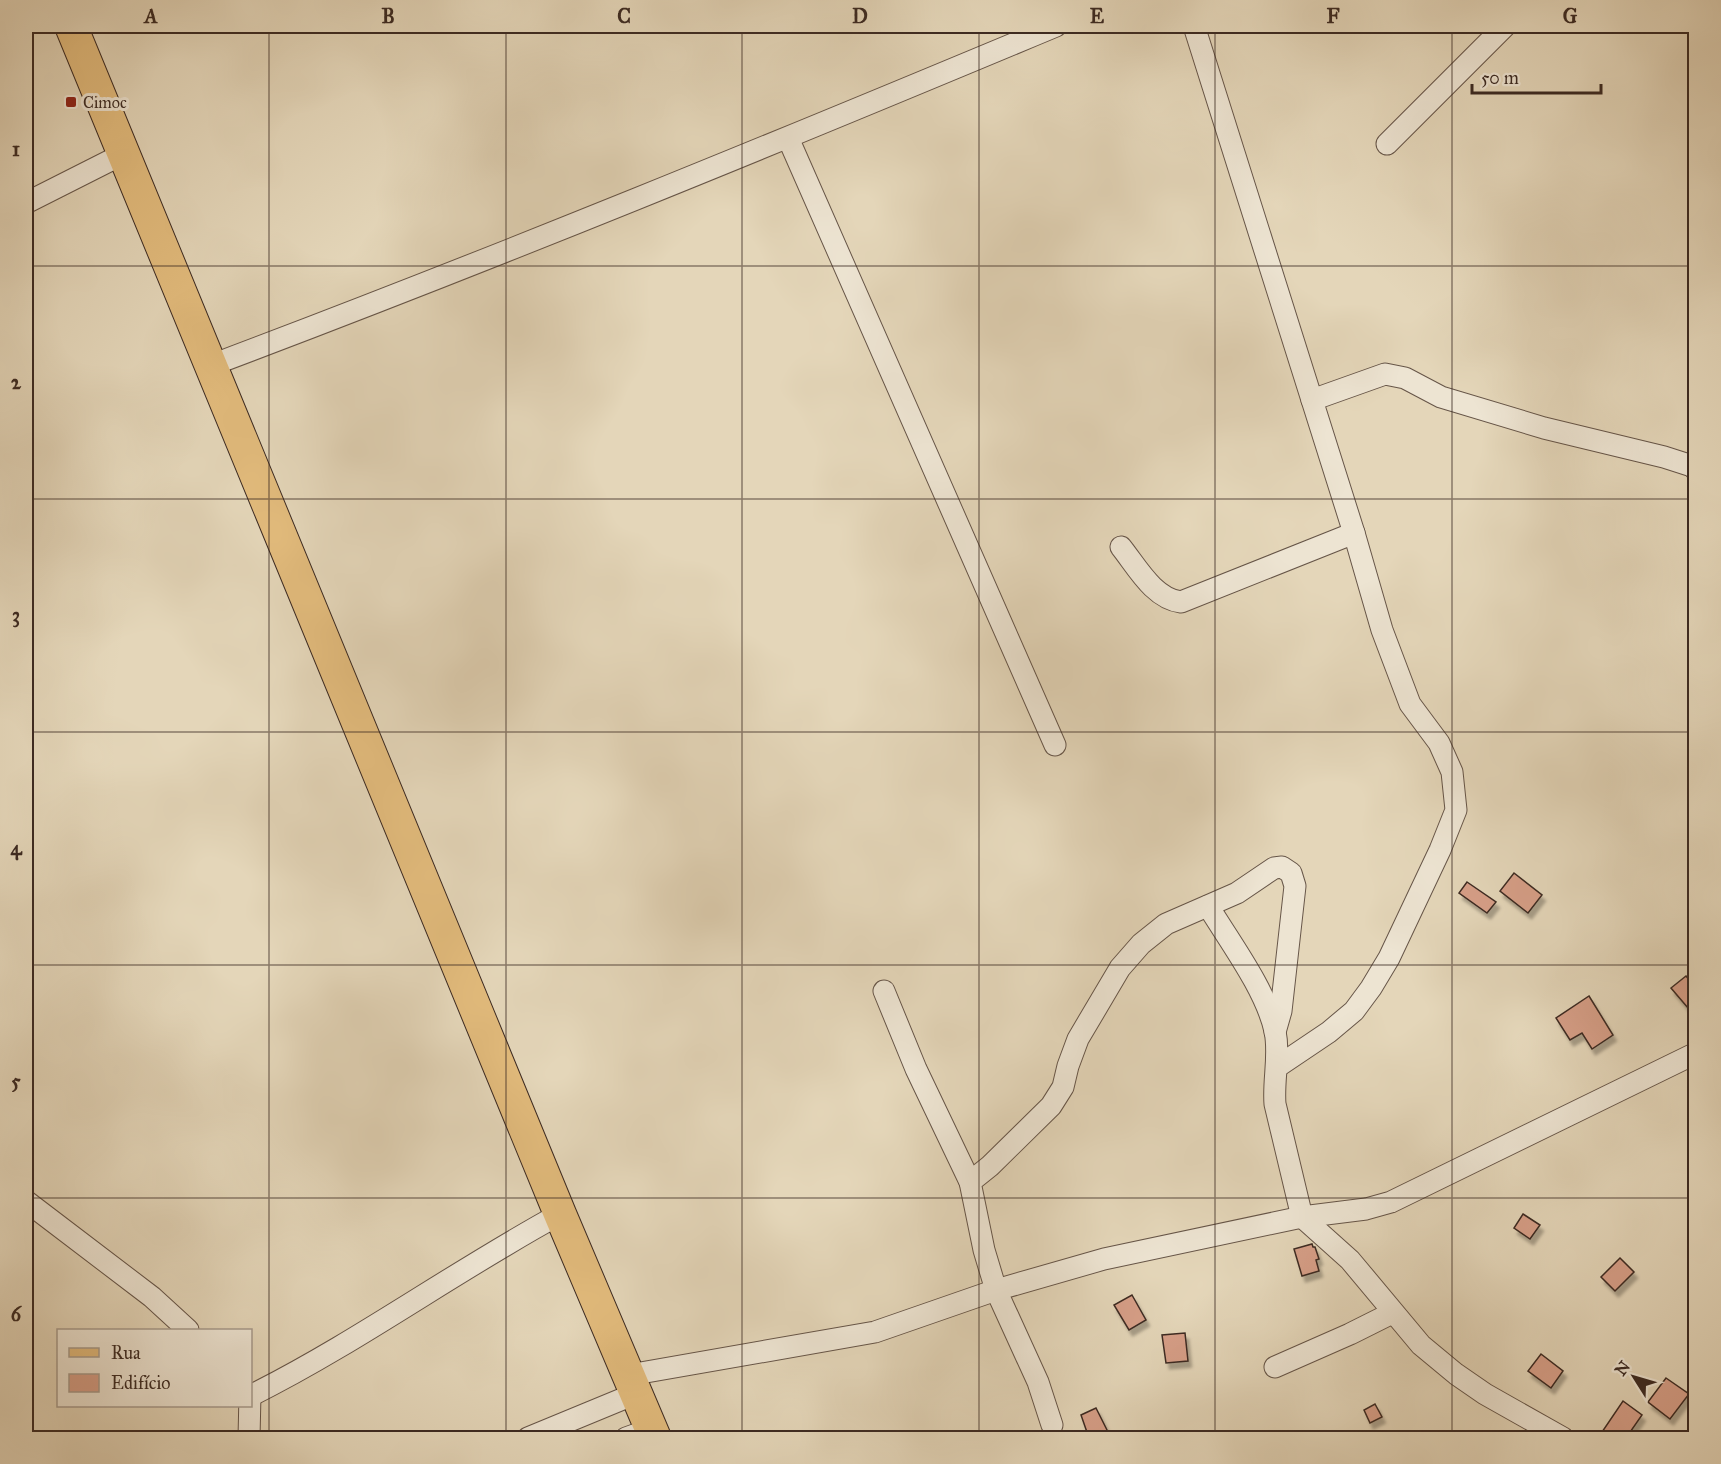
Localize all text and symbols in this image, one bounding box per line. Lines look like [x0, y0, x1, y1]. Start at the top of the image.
text: A [142, 4, 158, 28]
text: B [381, 4, 395, 28]
text: C [617, 4, 631, 28]
text: D [852, 4, 868, 28]
text: E [1090, 4, 1105, 28]
text: F [1326, 4, 1340, 28]
text: G [1563, 4, 1578, 28]
scale bar [1472, 57, 1601, 95]
text: 50 m [1481, 67, 1519, 89]
place label: Cimoc [83, 93, 127, 112]
marker: Cimoc [64, 95, 78, 109]
text: 1 [12, 137, 20, 161]
text: 2 [11, 370, 22, 394]
text: 3 [12, 603, 20, 628]
text: 4 [10, 836, 22, 861]
text: 5 [11, 1069, 21, 1093]
text: 6 [11, 1302, 23, 1326]
legend [57, 1329, 252, 1407]
text: Rua [111, 1342, 141, 1364]
north arrow [1604, 1347, 1664, 1407]
text: N [1611, 1357, 1634, 1379]
text: Edifício [111, 1372, 170, 1394]

